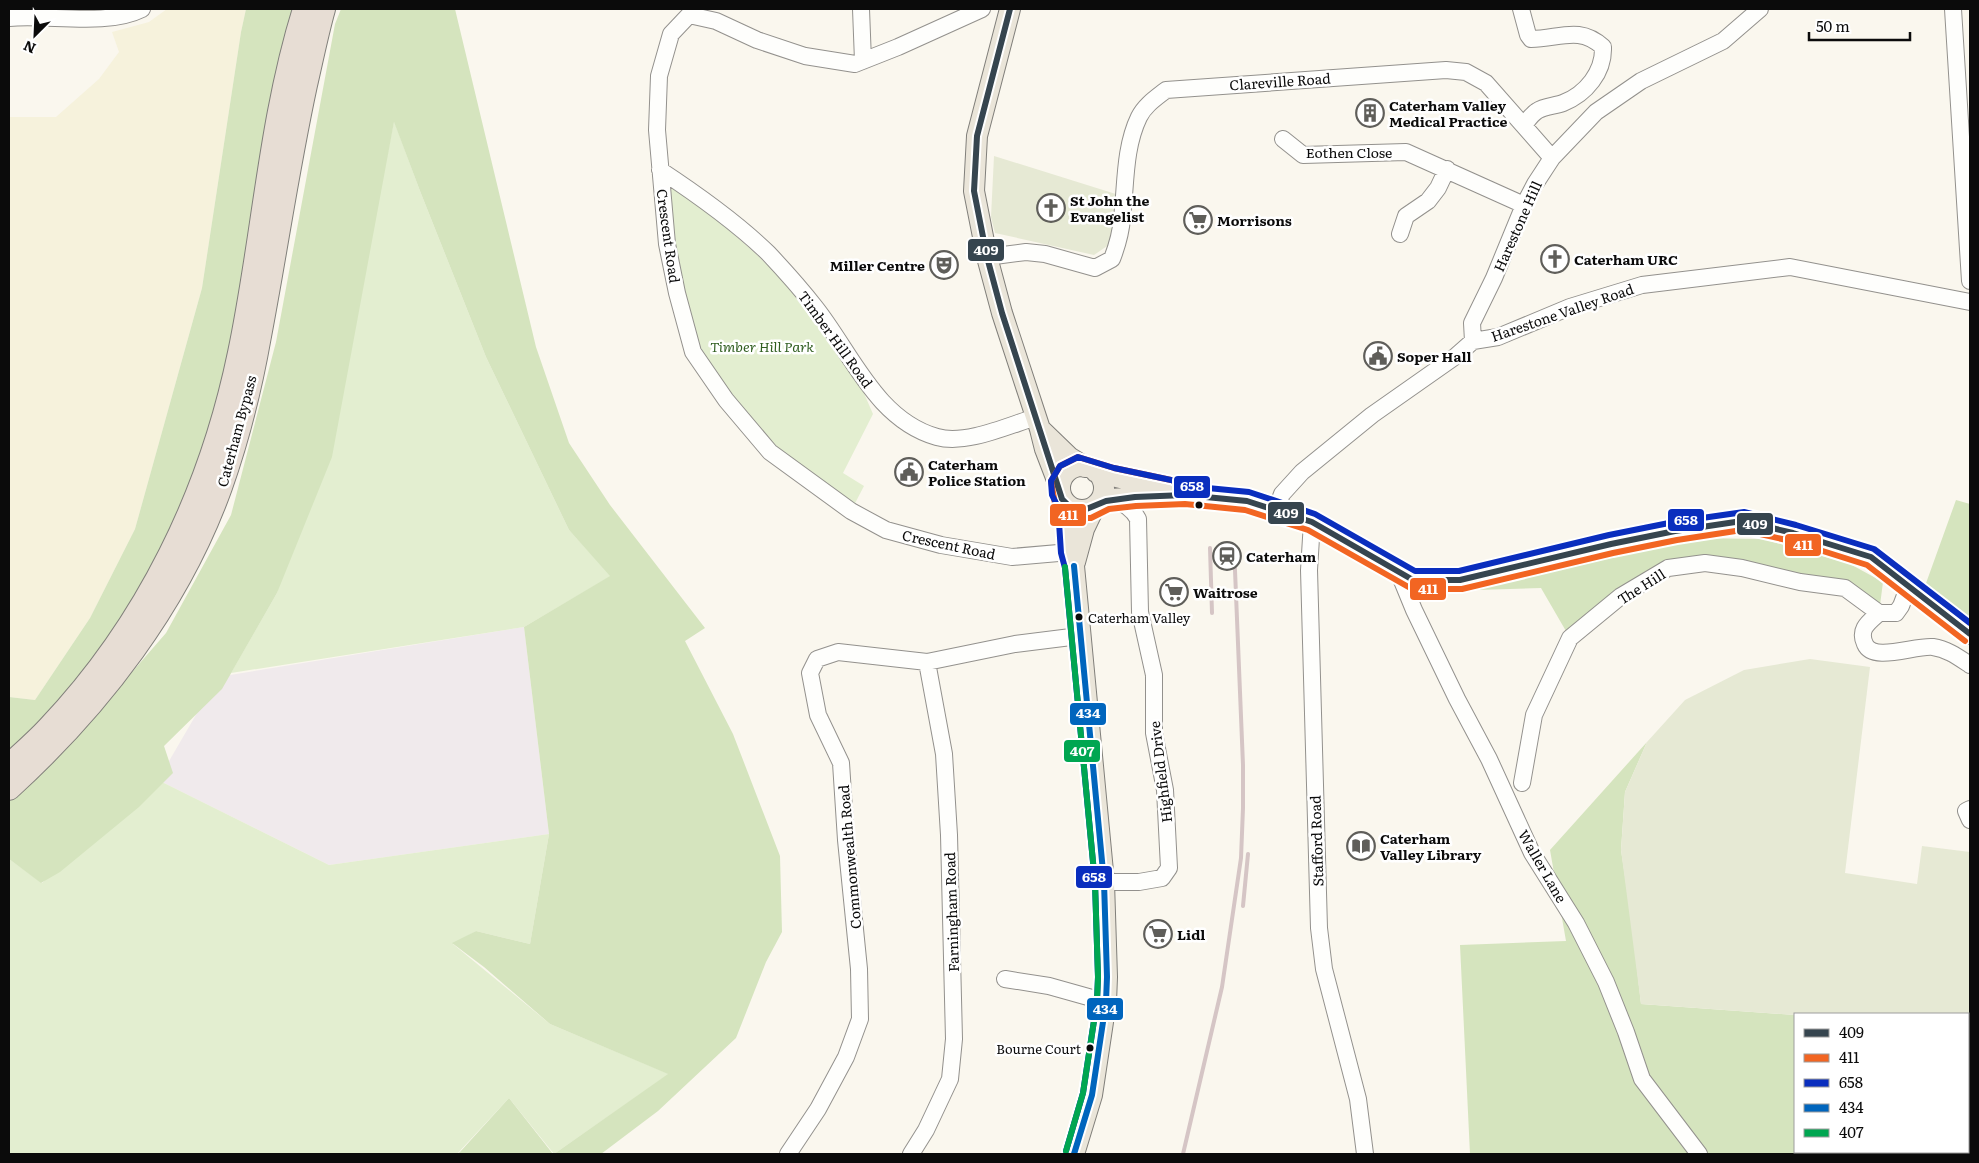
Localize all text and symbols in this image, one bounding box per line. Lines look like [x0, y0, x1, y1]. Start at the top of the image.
north arrow [10, 10, 60, 60]
scale bar [1809, 10, 1910, 42]
text: 50 m [1816, 14, 1850, 37]
text: N [20, 36, 39, 59]
street label: Clareville Road [1229, 67, 1332, 95]
place label: Caterham Valley Medical Practice [1389, 95, 1508, 131]
building icon: Caterham Valley Medical Practice [1355, 98, 1385, 128]
street label: Eothen Close [1306, 142, 1392, 162]
street label: Harestone Hill [1488, 177, 1546, 275]
street label: Crescent Road [652, 188, 686, 285]
place label: St John the Evangelist [1070, 190, 1150, 226]
church icon: St John the Evangelist [1036, 193, 1066, 223]
supermarket icon: Morrisons [1183, 205, 1213, 235]
place label: Morrisons [1217, 210, 1292, 230]
line badge: 409 [967, 238, 1005, 262]
text: 409 [973, 239, 999, 259]
church icon: Caterham URC [1540, 244, 1570, 274]
place label: Caterham URC [1574, 249, 1678, 269]
theatre icon: Miller Centre [929, 250, 959, 280]
place label: Miller Centre [830, 255, 925, 275]
street label: Harestone Valley Road [1488, 278, 1636, 346]
street label: Timber Hill Road [794, 286, 878, 392]
park label: Timber Hill Park [710, 336, 814, 356]
public building icon: Soper Hall [1363, 341, 1393, 371]
place label: Soper Hall [1397, 346, 1472, 366]
street label: Caterham Bypass [212, 373, 260, 489]
place label: Caterham Police Station [928, 454, 1026, 490]
public building icon: Caterham Police Station [894, 457, 924, 487]
line badge: 658 [1173, 475, 1211, 499]
text: 658 [1180, 475, 1204, 495]
unlabelled marker [1194, 500, 1204, 510]
line badge: 409 [1267, 501, 1305, 525]
text: 409 [1273, 502, 1299, 522]
line badge: 411 [1049, 503, 1087, 527]
text: 411 [1058, 504, 1078, 524]
line badge: 658 [1667, 508, 1705, 532]
text: 658 [1674, 509, 1698, 529]
line badge: 409 [1736, 512, 1774, 536]
text: 409 [1742, 513, 1768, 533]
street label: Crescent Road [900, 524, 998, 564]
line badge: 411 [1784, 533, 1822, 557]
text: 411 [1793, 534, 1813, 554]
station icon: Caterham [1212, 541, 1242, 571]
place label: Caterham [1246, 546, 1316, 566]
street label: The Hill [1613, 563, 1669, 609]
supermarket icon: Waitrose [1159, 577, 1189, 607]
line badge: 411 [1409, 577, 1447, 601]
text: 411 [1418, 578, 1438, 598]
place label: Waitrose [1193, 582, 1258, 602]
place label: Caterham Valley [1088, 608, 1191, 627]
marker: Caterham Valley [1074, 612, 1084, 622]
line badge: 434 [1069, 702, 1107, 726]
text: 434 [1076, 702, 1101, 722]
street label: Highfield Drive [1144, 720, 1176, 824]
line badge: 407 [1063, 739, 1101, 763]
text: 407 [1070, 740, 1095, 760]
street label: Commonwealth Road [833, 784, 865, 930]
street label: Stafford Road [1304, 795, 1328, 887]
street label: Waller Lane [1514, 826, 1572, 906]
place label: Caterham Valley Library [1380, 828, 1482, 864]
library icon: Caterham Valley Library [1346, 831, 1376, 861]
street label: Farningham Road [939, 851, 963, 972]
line badge: 658 [1075, 865, 1113, 889]
text: 658 [1082, 866, 1106, 886]
supermarket icon: Lidl [1143, 919, 1173, 949]
place label: Lidl [1177, 924, 1205, 944]
line badge: 434 [1086, 997, 1124, 1021]
text: 434 [1093, 998, 1118, 1018]
legend [1794, 1013, 1969, 1153]
text: 409 [1839, 1020, 1864, 1043]
place label: Bourne Court [996, 1039, 1082, 1058]
marker: Bourne Court [1085, 1043, 1095, 1053]
text: 411 [1839, 1045, 1859, 1068]
text: 658 [1839, 1070, 1863, 1093]
text: 434 [1839, 1095, 1864, 1118]
text: 407 [1839, 1120, 1864, 1143]

